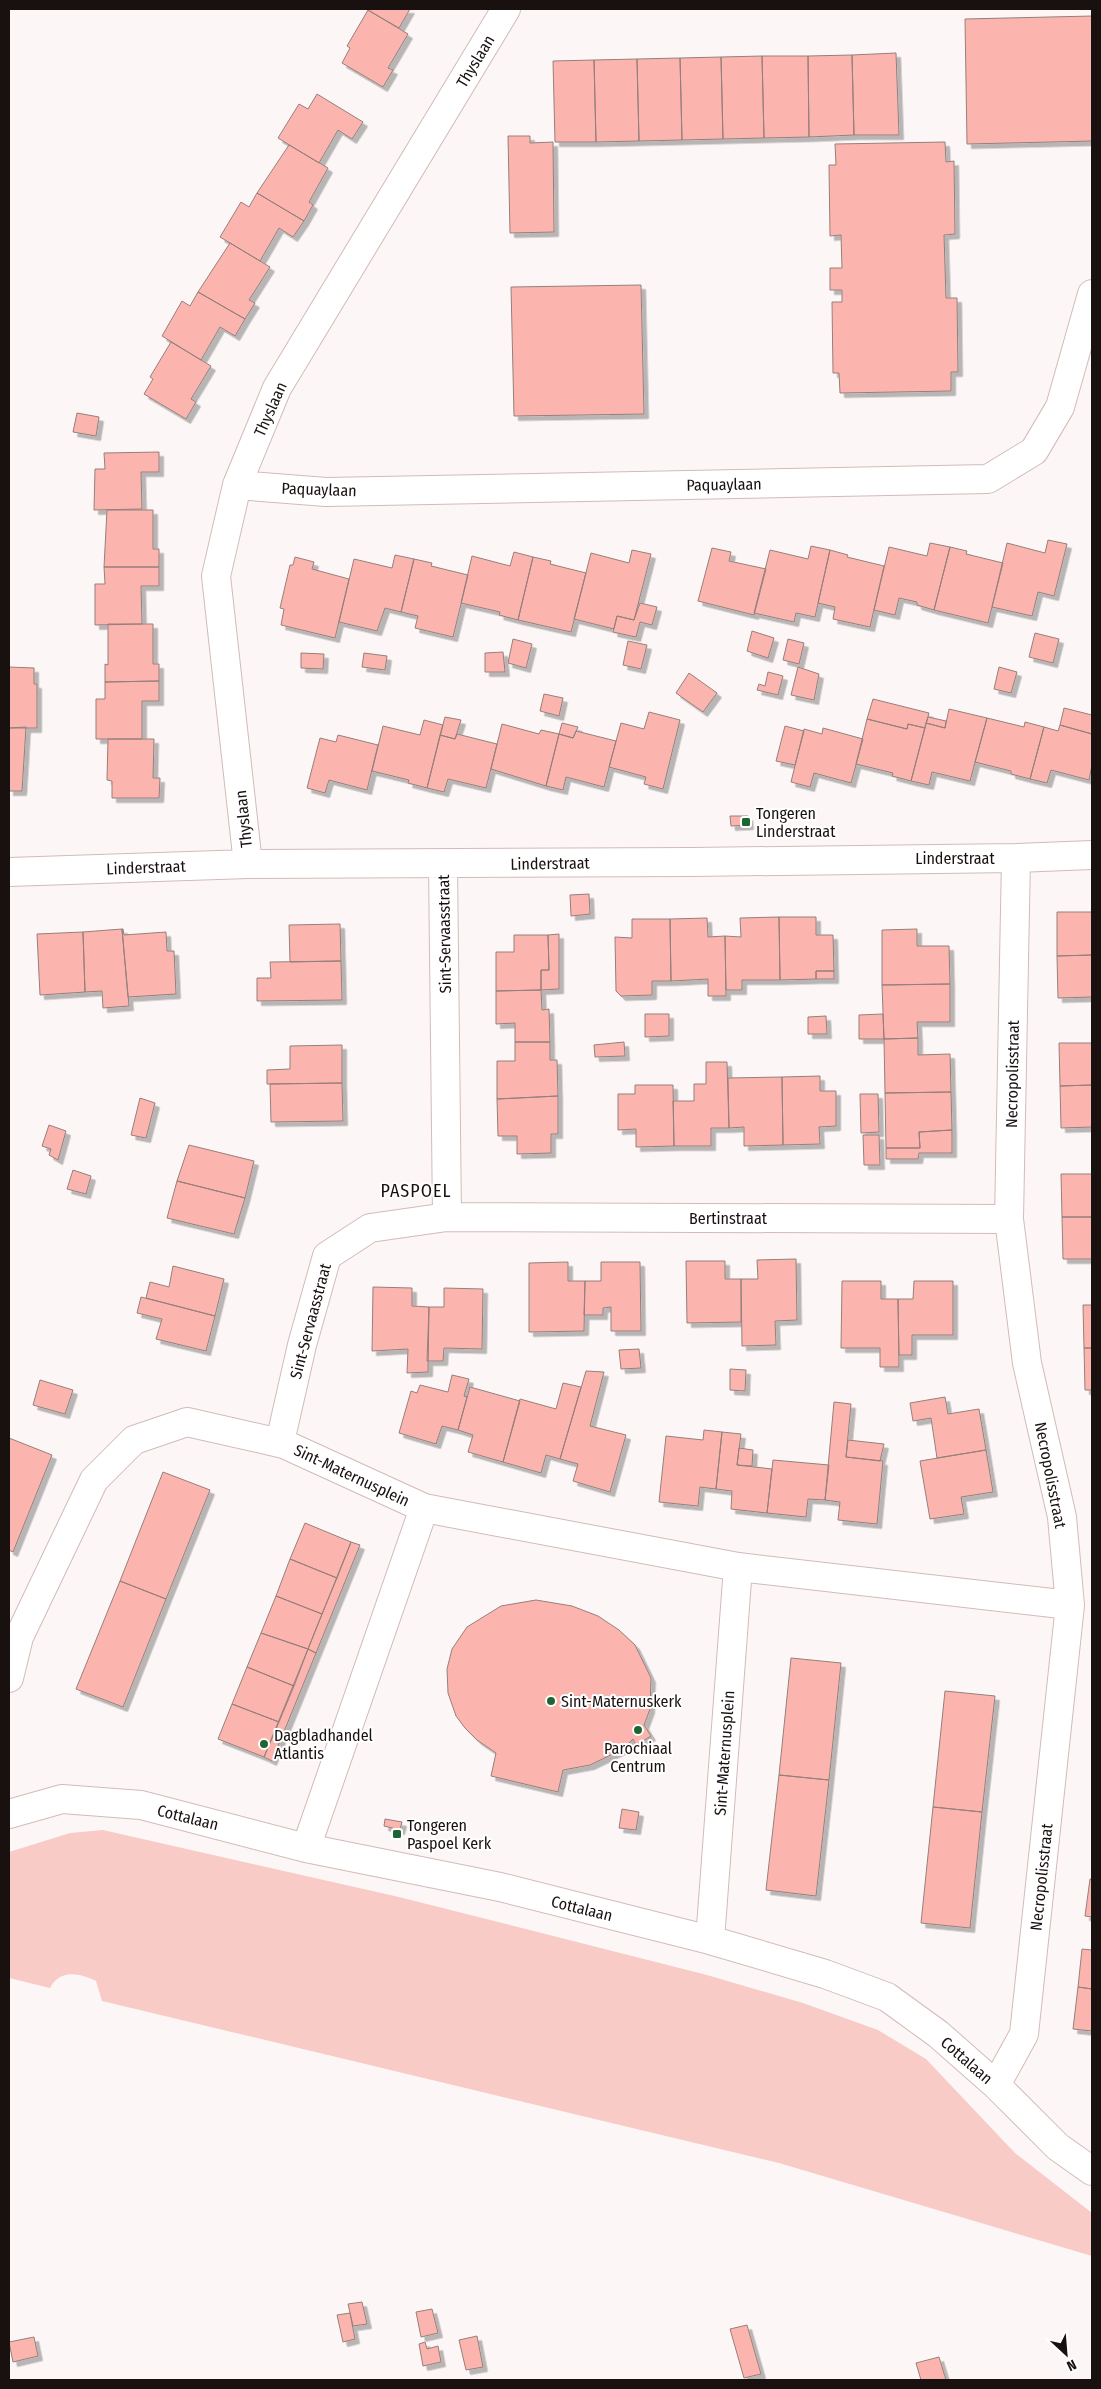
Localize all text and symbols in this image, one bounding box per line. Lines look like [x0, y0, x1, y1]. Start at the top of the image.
street label: Thyslaan [452, 32, 498, 91]
street label: Thyslaan [250, 379, 291, 439]
street label: Paquaylaan [686, 474, 762, 495]
street label: Paquaylaan [281, 479, 357, 500]
street label: Thyslaan [231, 789, 256, 849]
place label: Tongeren Linderstraat [756, 804, 836, 841]
marker: Tongeren Linderstraat [740, 816, 752, 828]
street label: Linderstraat [915, 849, 995, 868]
street label: Linderstraat [510, 853, 591, 874]
street label: Linderstraat [106, 857, 187, 878]
street label: Sint-Servaasstraat [434, 874, 455, 994]
street label: Necropolisstraat [1002, 1019, 1023, 1128]
district label: PASPOEL [381, 1180, 451, 1202]
street label: Bertinstraat [689, 1209, 768, 1228]
street label: Sint-Servaasstraat [286, 1261, 335, 1381]
street label: Necropolisstraat [1031, 1420, 1070, 1531]
street label: Sint-Maternusplein [291, 1440, 413, 1511]
street label: Sint-Maternusplein [711, 1690, 738, 1816]
place label: Sint-Maternuskerk [561, 1692, 682, 1711]
marker: Sint-Maternuskerk [545, 1695, 557, 1707]
marker: Parochiaal Centrum [632, 1724, 644, 1736]
place label: Dagbladhandel Atlantis [274, 1726, 373, 1763]
marker: Dagbladhandel Atlantis [258, 1738, 270, 1750]
place label: Parochiaal Centrum [604, 1739, 672, 1776]
street label: Cottalaan [155, 1801, 220, 1834]
place label: Tongeren Paspoel Kerk [407, 1816, 492, 1853]
street label: Necropolisstraat [1026, 1822, 1057, 1932]
marker: Tongeren Paspoel Kerk [391, 1828, 403, 1840]
street label: Cottalaan [549, 1892, 614, 1925]
street label: Cottalaan [937, 2033, 996, 2088]
north arrow [1041, 2329, 1091, 2379]
text: N [1064, 2356, 1079, 2375]

